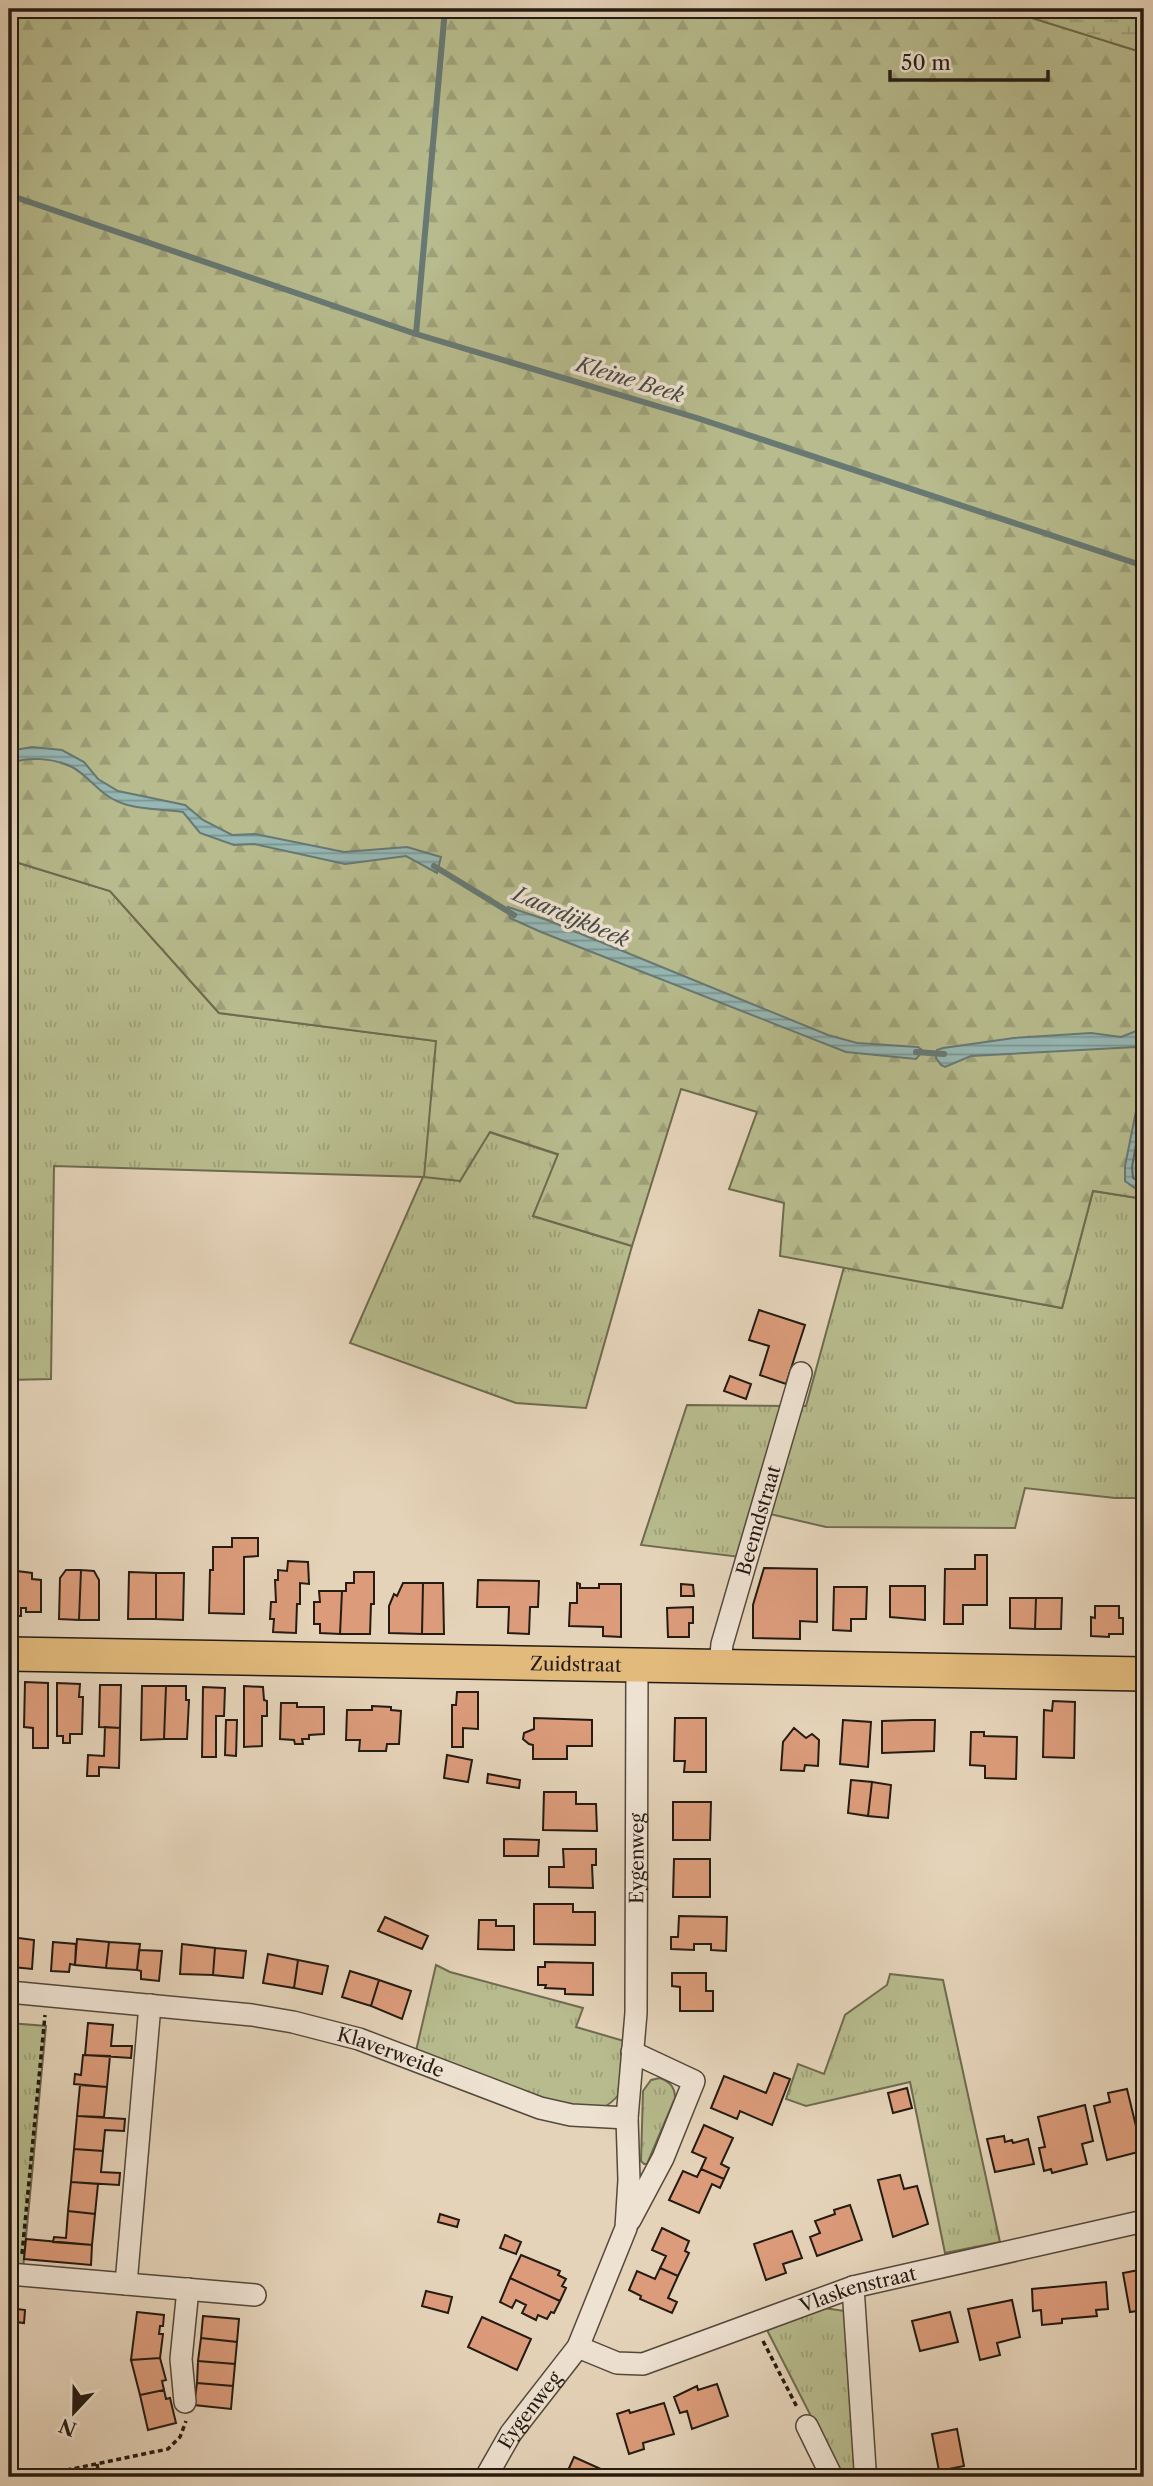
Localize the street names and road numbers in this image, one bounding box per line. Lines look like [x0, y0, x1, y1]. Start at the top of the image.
street label: Beemdstraat [732, 1462, 786, 1578]
street label: Zuidstraat [530, 1652, 622, 1677]
street label: Eygenweg [625, 1812, 649, 1904]
street label: Klaverweide [335, 2023, 447, 2082]
street label: Vlaskenstraat [796, 2262, 919, 2318]
street label: Eygenweg [493, 2366, 567, 2453]

